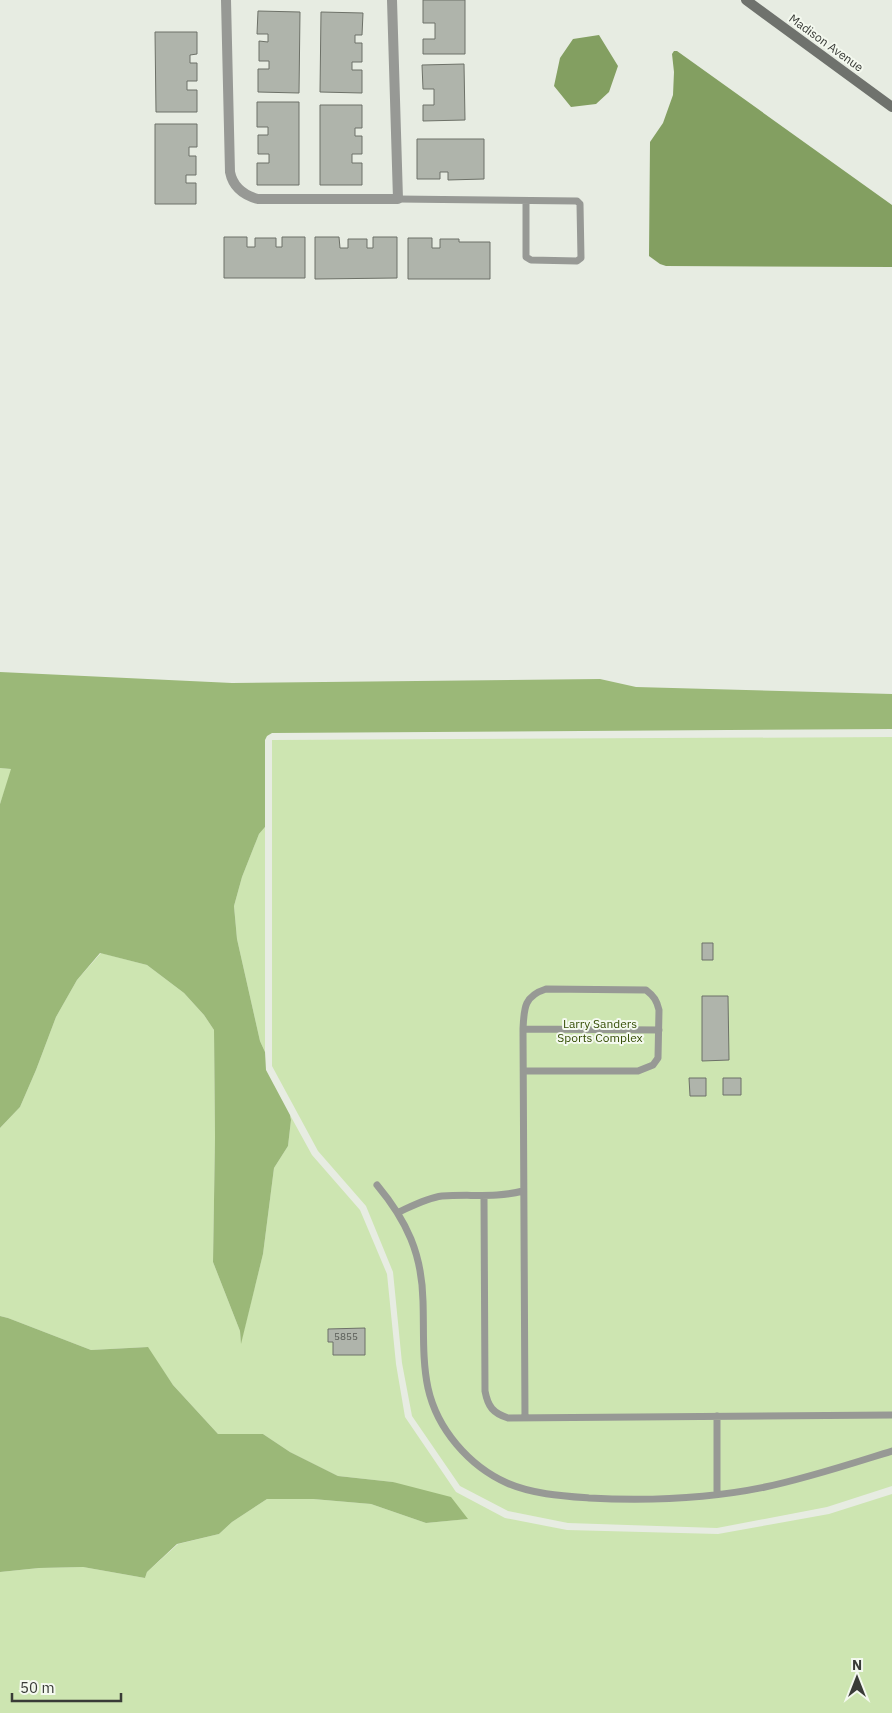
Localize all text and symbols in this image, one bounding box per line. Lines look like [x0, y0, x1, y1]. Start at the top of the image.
street label: Madison Avenue [786, 11, 867, 75]
park label: Larry Sanders Sports Complex [557, 1016, 643, 1045]
house number: 5855 [334, 1330, 358, 1343]
north arrow [832, 1653, 882, 1703]
text: N [852, 1656, 862, 1674]
scale bar [12, 1670, 121, 1702]
text: 50 m [20, 1678, 55, 1697]

